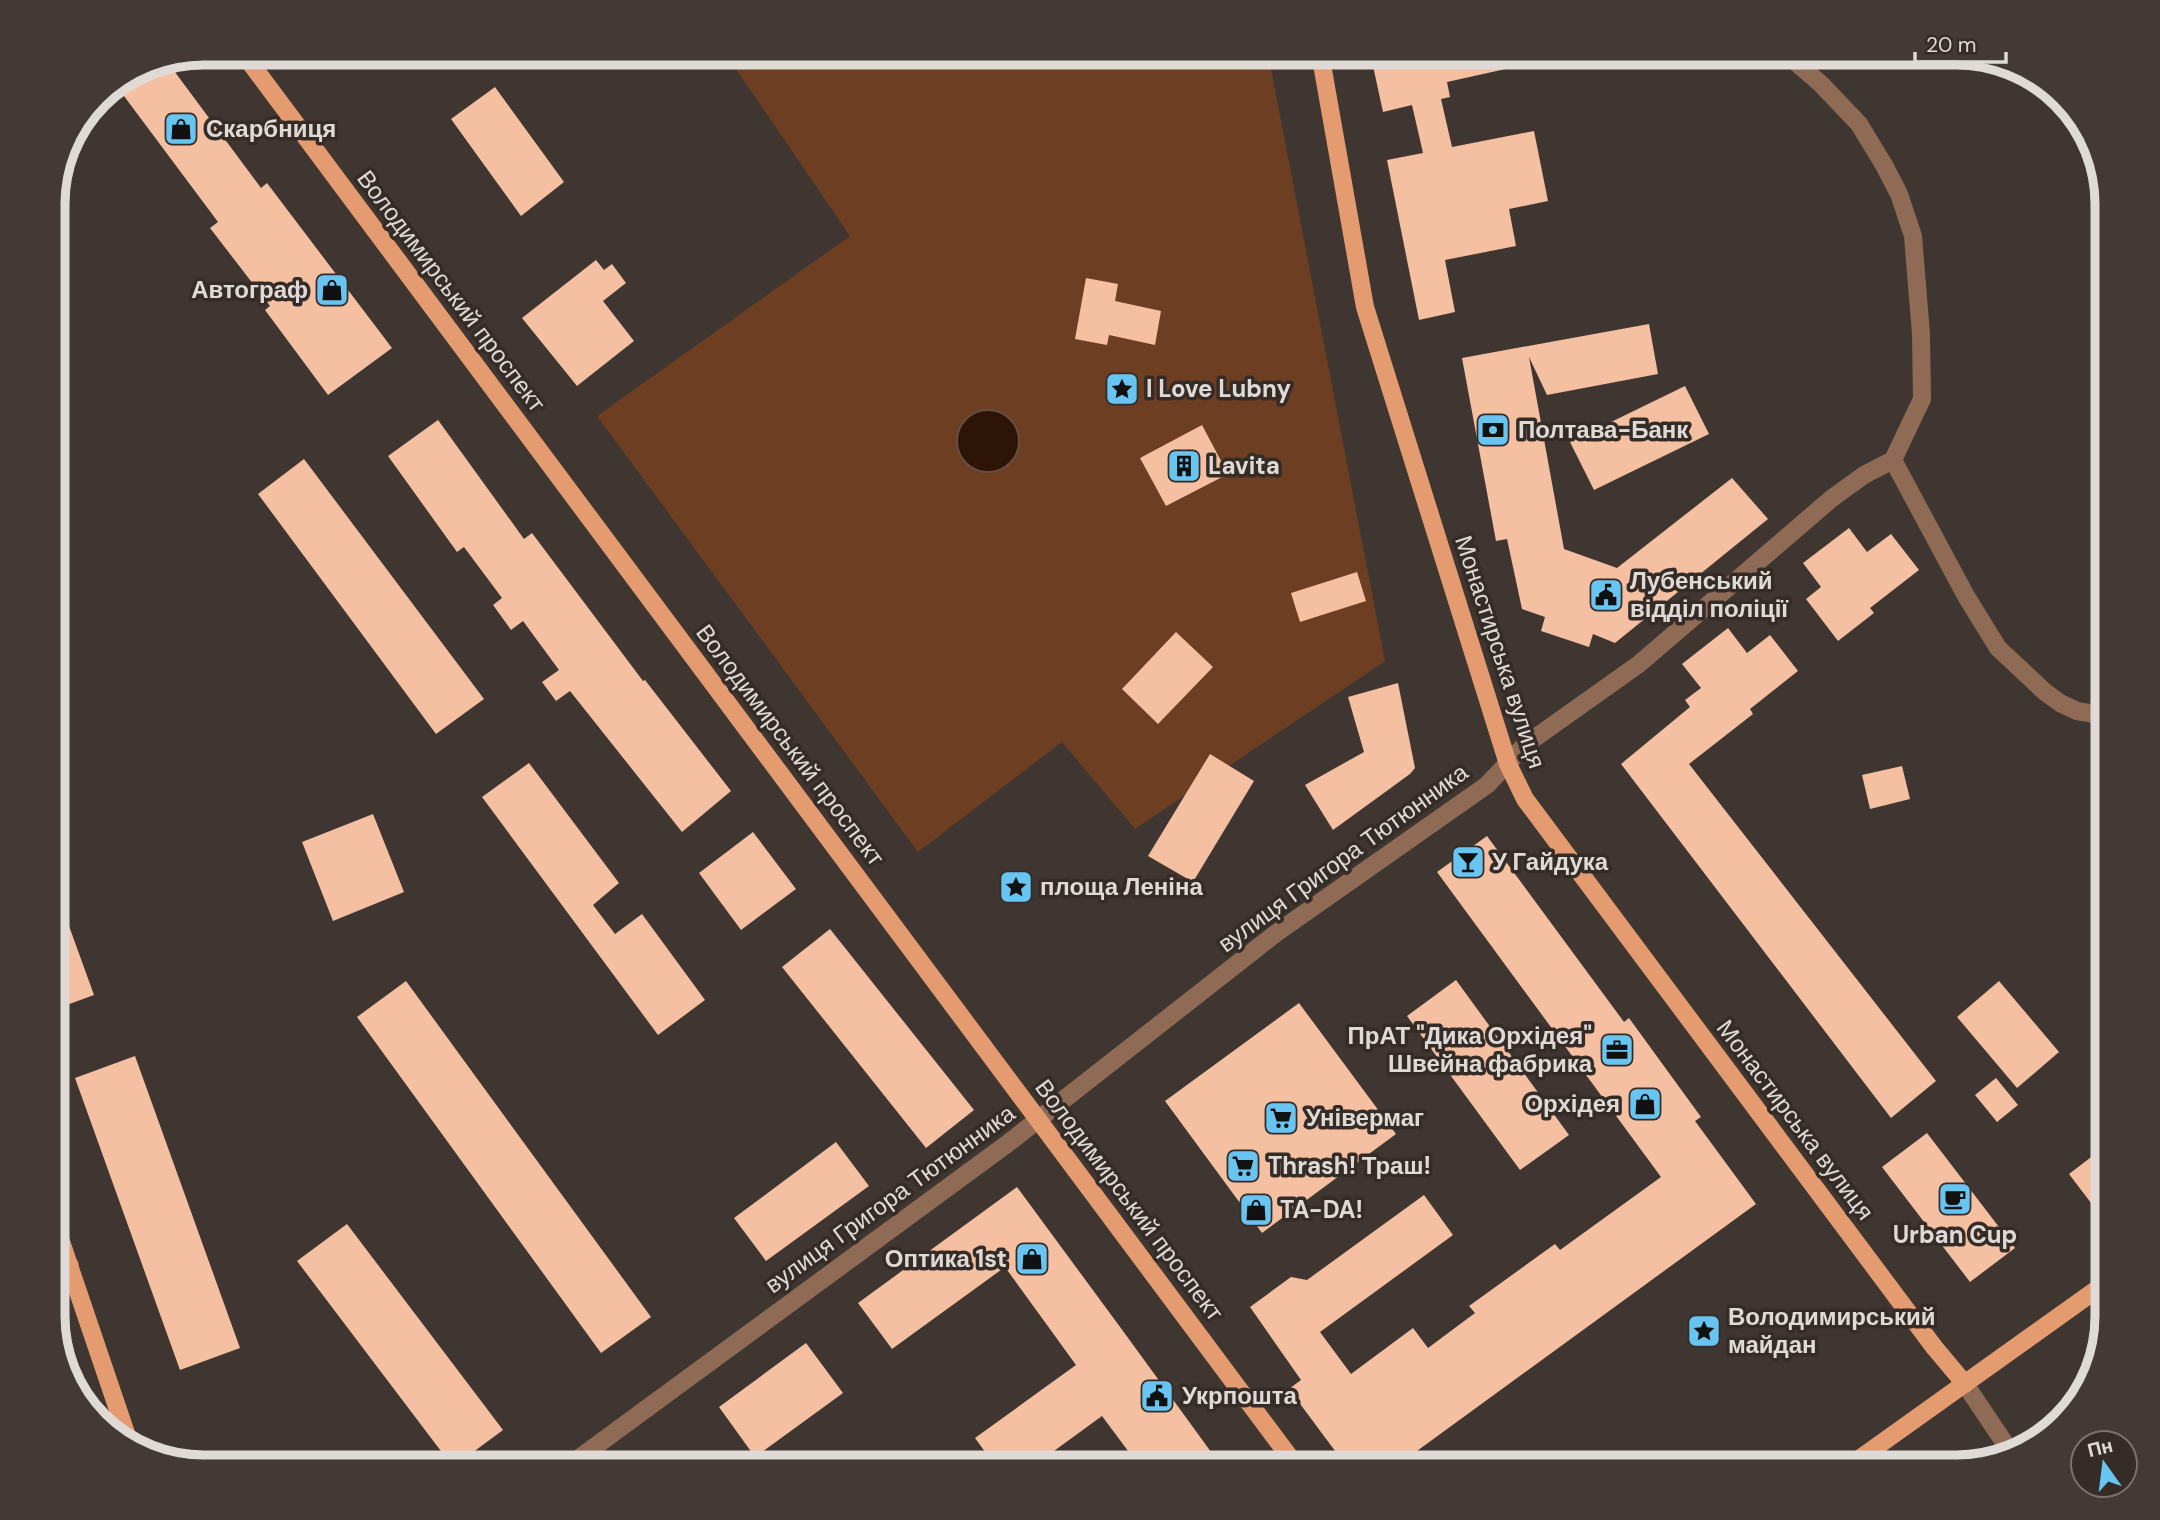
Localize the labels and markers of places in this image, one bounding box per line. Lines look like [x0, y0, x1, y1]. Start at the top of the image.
shop icon: Скарбниця [162, 110, 200, 148]
place label: Скарбниця [206, 113, 336, 144]
shop icon: Автограф [313, 271, 351, 309]
place label: Автограф [191, 274, 308, 305]
place icon: I Love Lubny [1103, 370, 1141, 408]
place label: I Love Lubny [1146, 373, 1291, 404]
bank icon: Полтава-Банк [1474, 411, 1512, 449]
place label: Полтава-Банк [1518, 414, 1689, 445]
building icon: Lavita [1165, 447, 1203, 485]
place label: Lavita [1208, 450, 1280, 481]
place label: Лубенський відділ поліції [1630, 565, 1789, 624]
public building icon: Лубенський відділ поліції [1587, 576, 1625, 614]
bar icon: У Гайдука [1449, 843, 1487, 881]
place label: У Гайдука [1492, 846, 1609, 877]
place icon: площа Леніна [997, 868, 1035, 906]
place label: площа Леніна [1040, 871, 1203, 902]
place label: ПрАТ "Дика Орхідея" Швейна фабрика [1348, 1020, 1593, 1079]
office icon: ПрАТ "Дика Орхідея" Швейна фабрика [1598, 1031, 1636, 1069]
shop icon: Орхідея [1626, 1085, 1664, 1123]
place label: Орхідея [1524, 1088, 1620, 1119]
supermarket icon: Універмаг [1262, 1099, 1300, 1137]
place label: Універмаг [1306, 1102, 1424, 1133]
supermarket icon: Thrash! Траш! [1224, 1147, 1262, 1185]
place label: Thrash! Траш! [1268, 1150, 1431, 1181]
cafe icon: Urban Cup [1936, 1180, 1974, 1218]
shop icon: TA-DA! [1237, 1191, 1275, 1229]
place label: TA-DA! [1280, 1194, 1363, 1225]
place label: Urban Cup [1893, 1219, 2017, 1250]
shop icon: Оптика 1st [1013, 1240, 1051, 1278]
place label: Оптика 1st [885, 1243, 1007, 1274]
place label: Володимирський майдан [1728, 1301, 1935, 1360]
place icon: Володимирський майдан [1685, 1312, 1723, 1350]
public building icon: Укрпошта [1138, 1377, 1176, 1415]
place label: Укрпошта [1182, 1380, 1298, 1411]

